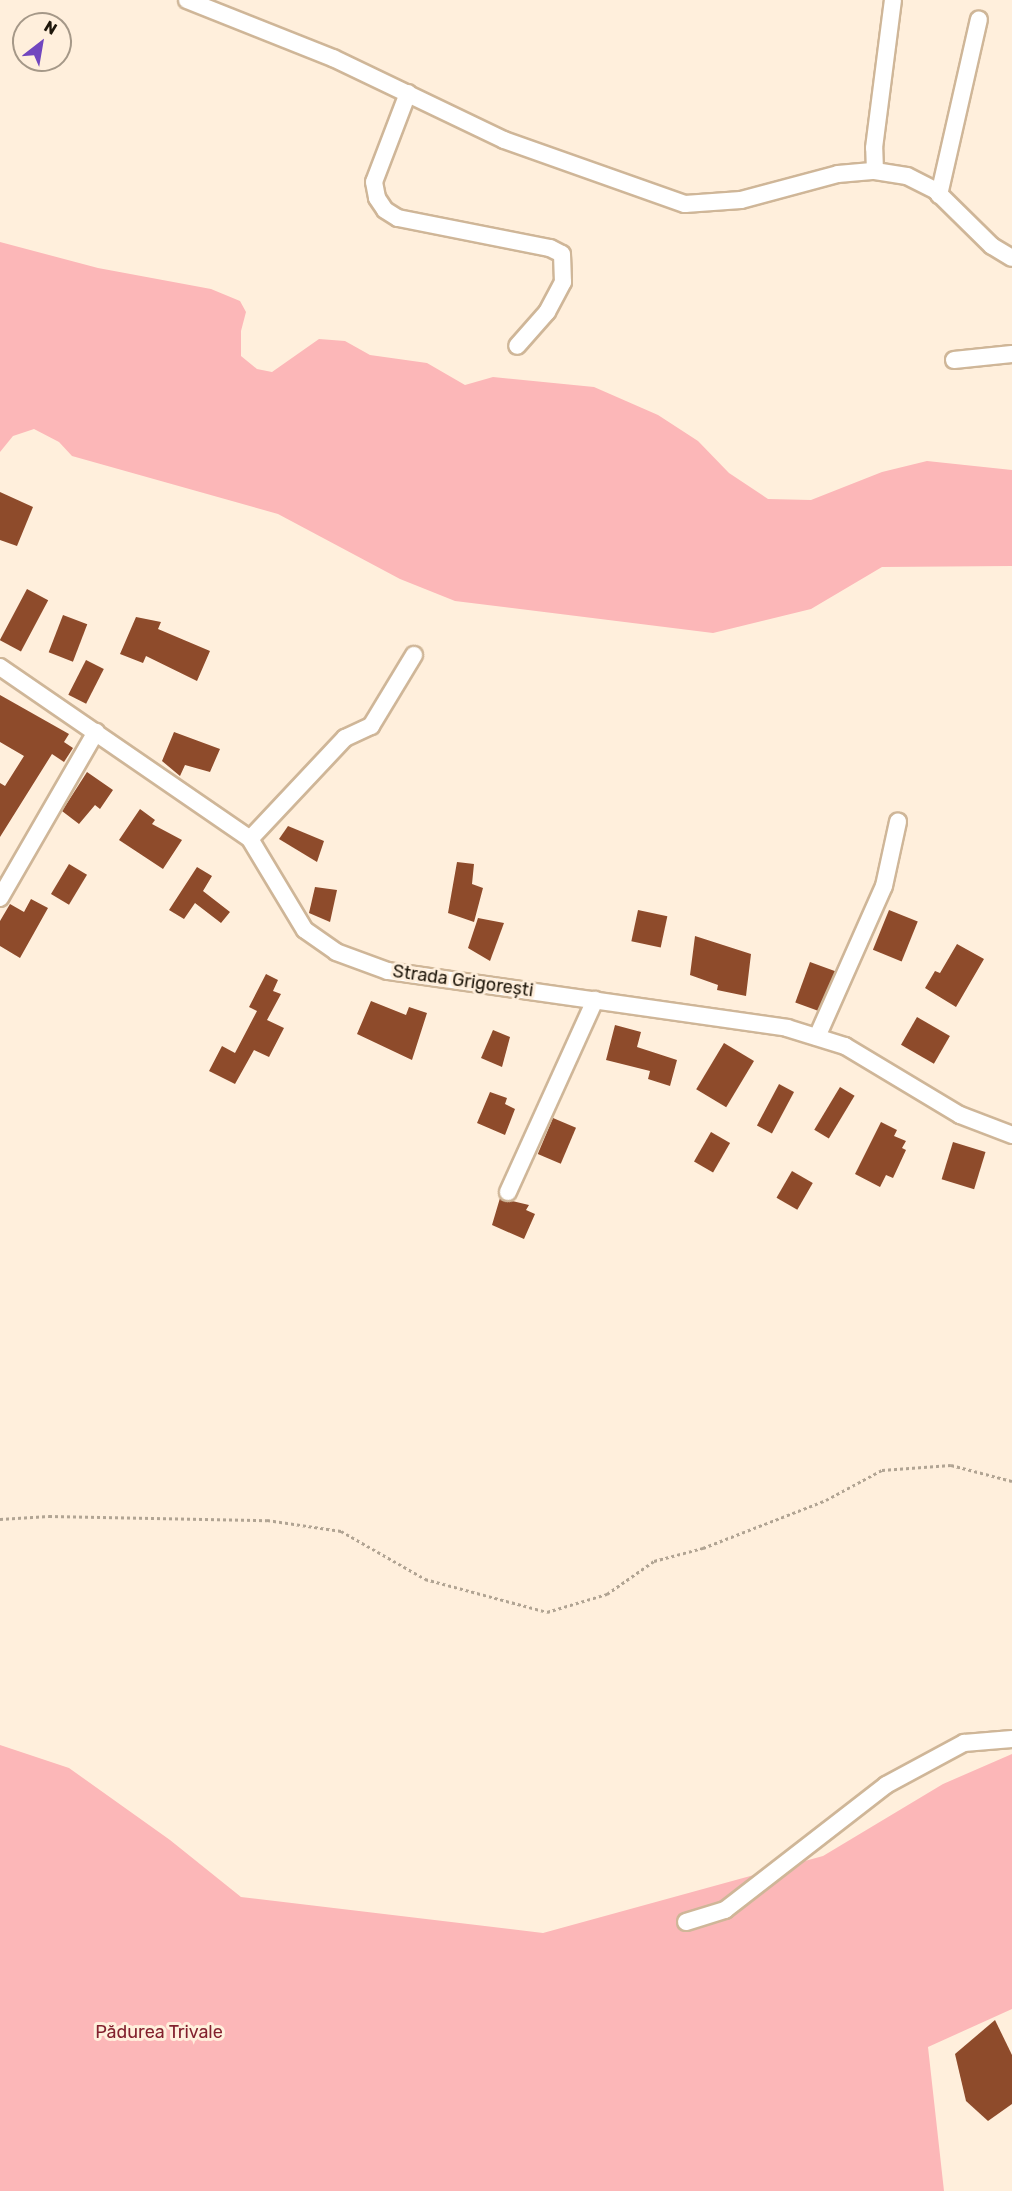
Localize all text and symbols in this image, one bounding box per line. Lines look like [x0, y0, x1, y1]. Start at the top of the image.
north arrow [12, 12, 72, 72]
text: N [41, 17, 60, 39]
street label: Strada Grigorești [391, 960, 535, 1002]
park label: Pădurea Trivale [95, 2021, 223, 2043]

